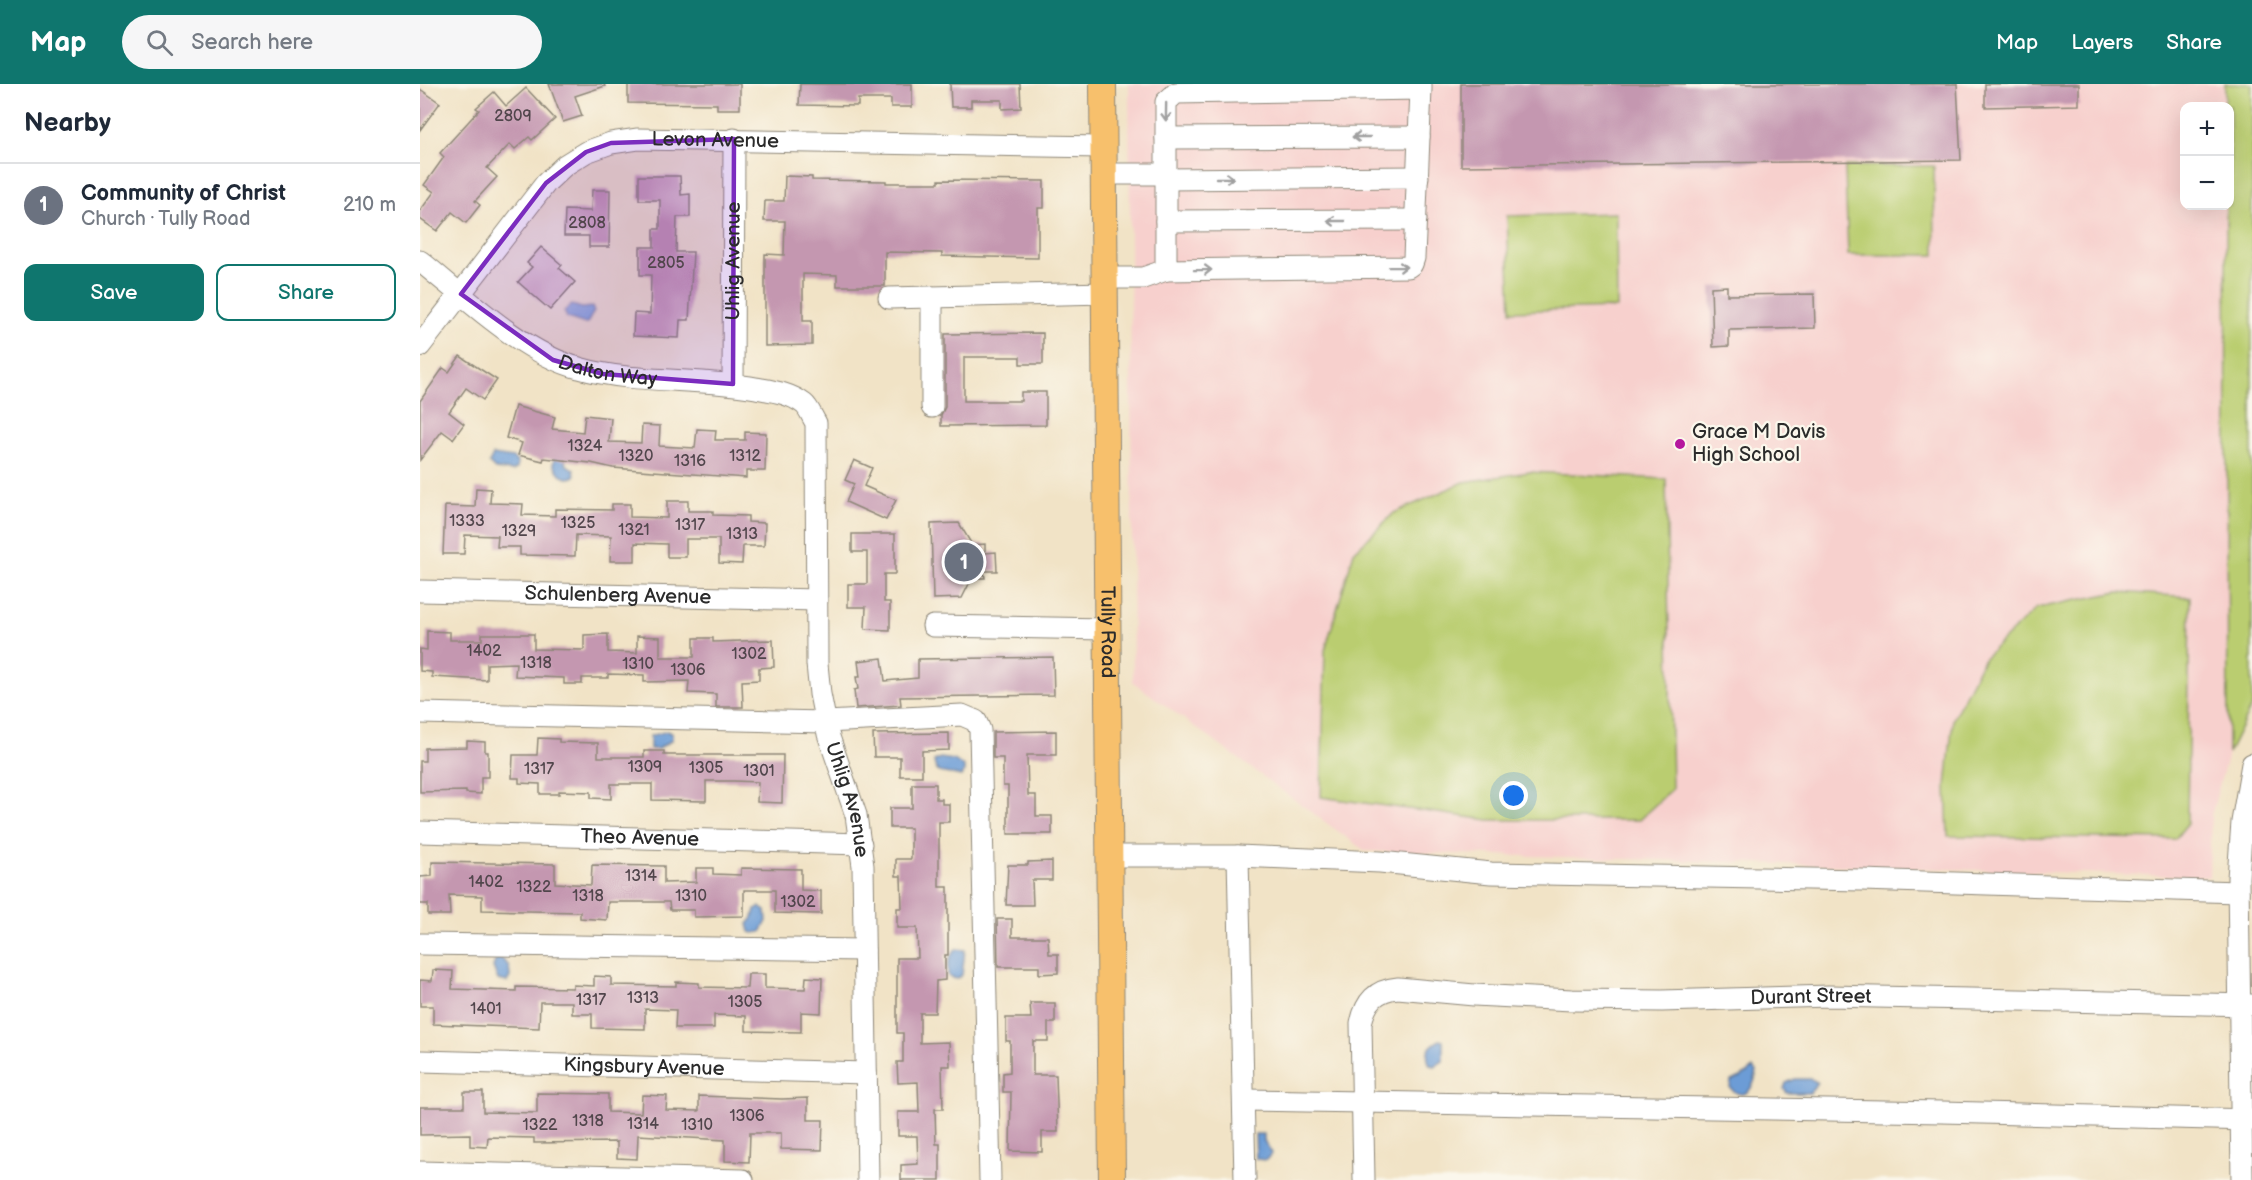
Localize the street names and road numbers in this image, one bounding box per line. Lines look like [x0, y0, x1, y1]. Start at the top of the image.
street label: Levon Avenue [651, 127, 779, 153]
street label: Uhlig Avenue [721, 201, 746, 321]
street label: Dalton Way [555, 350, 658, 391]
street label: Schulenberg Avenue [524, 581, 712, 610]
street label: Tully Road [1095, 586, 1120, 678]
street label: Uhlig Avenue [820, 739, 874, 859]
street label: Theo Avenue [580, 824, 700, 852]
street label: Durant Street [1750, 984, 1872, 1010]
street label: Kingsbury Avenue [563, 1053, 725, 1081]

